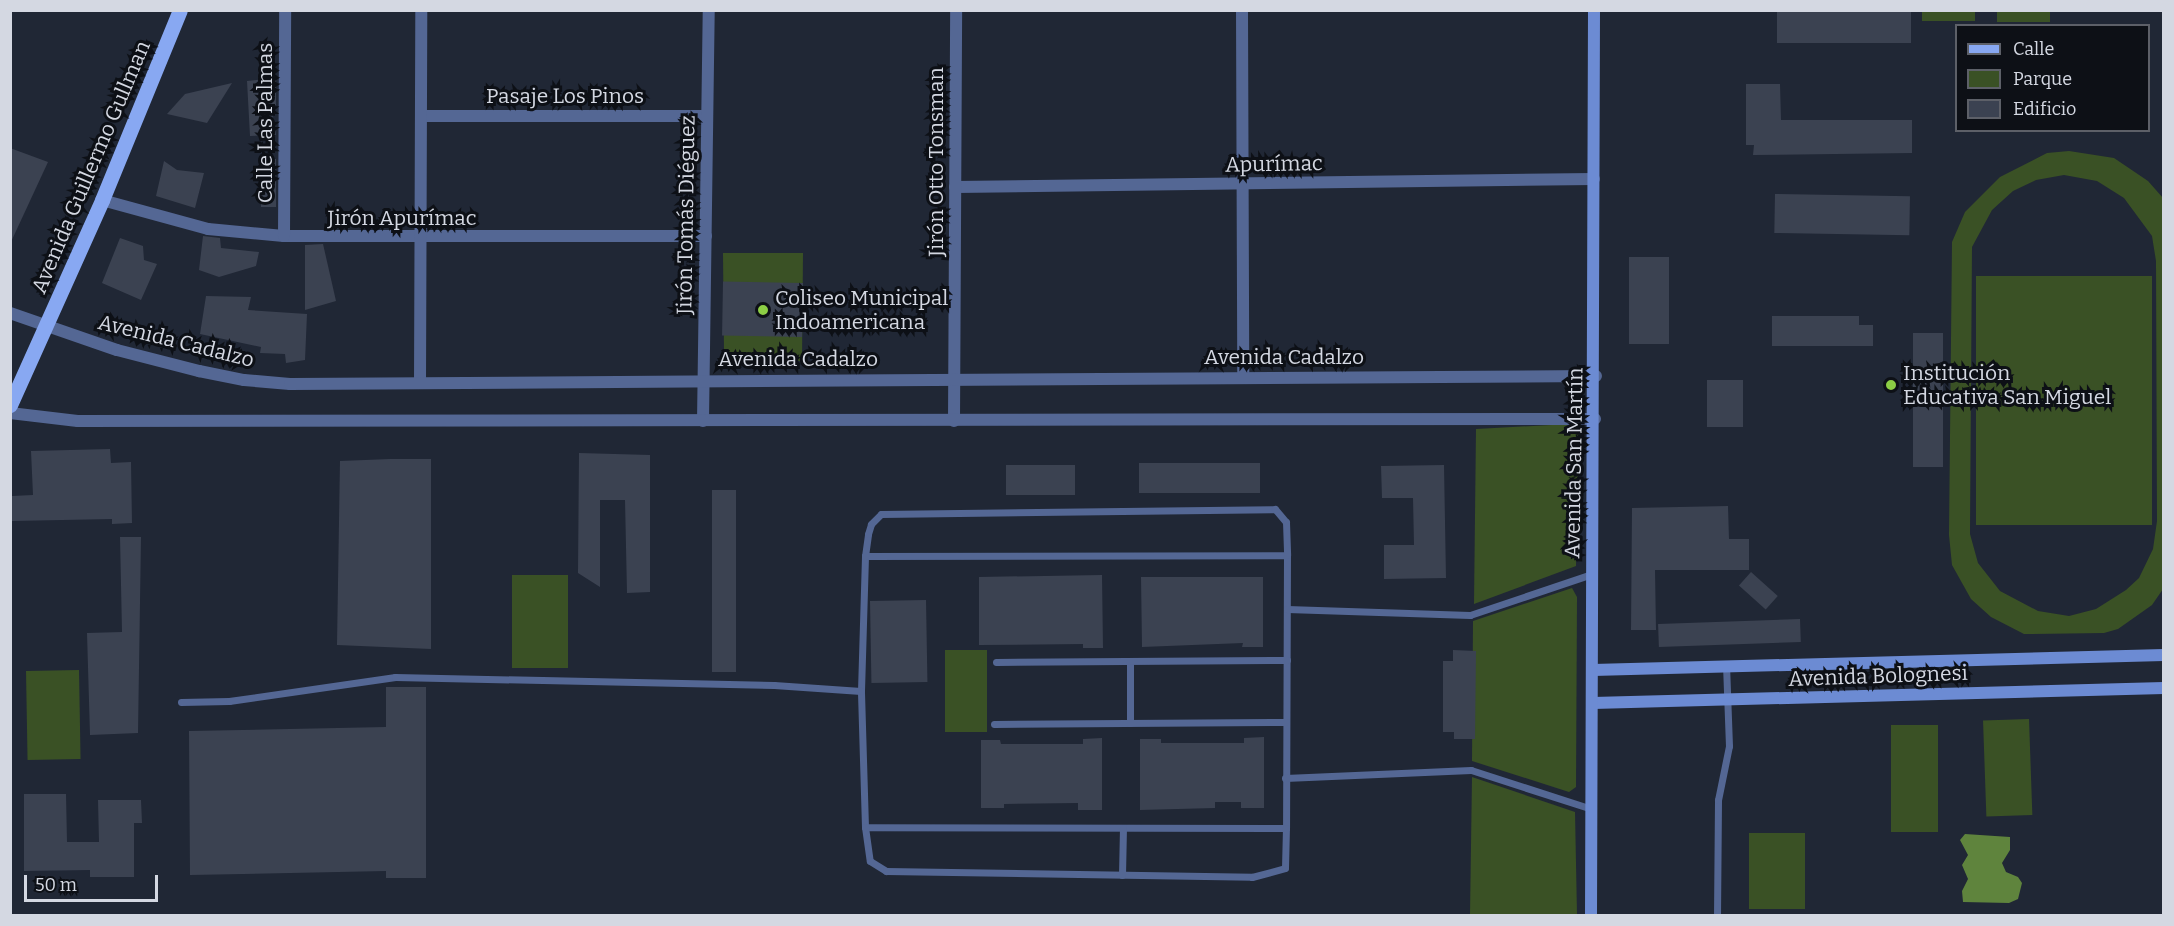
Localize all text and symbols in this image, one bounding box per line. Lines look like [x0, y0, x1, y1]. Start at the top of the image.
legend [1955, 24, 2150, 132]
street label: Avenida Guillermo Gullman [26, 37, 156, 297]
text: Calle [2013, 38, 2054, 60]
street label: Calle Las Palmas [252, 43, 278, 203]
street label: Jirón Otto Tonsman [923, 67, 949, 257]
text: Parque [2013, 68, 2072, 90]
street label: Pasaje Los Pinos [486, 83, 644, 109]
text: Edificio [2013, 98, 2076, 120]
street label: Jirón Tomás Diéguez [672, 115, 700, 315]
street label: Apurímac [1225, 151, 1323, 177]
street label: Jirón Apurímac [327, 205, 477, 231]
place label: Coliseo Municipal Indoamericana [775, 285, 948, 335]
marker: Coliseo Municipal Indoamericana [756, 303, 770, 317]
street label: Avenida Cadalzo [95, 309, 257, 373]
street label: Avenida Cadalzo [1204, 344, 1364, 370]
street label: Avenida Cadalzo [718, 346, 878, 372]
place label: Institución Educativa San Miguel [1903, 360, 2111, 410]
street label: Avenida San Martín [1560, 367, 1588, 559]
marker: Institución Educativa San Miguel [1884, 378, 1898, 392]
street label: Avenida Bolognesi [1788, 660, 1968, 692]
scale bar [27, 863, 160, 901]
text: 50 m [35, 874, 77, 896]

